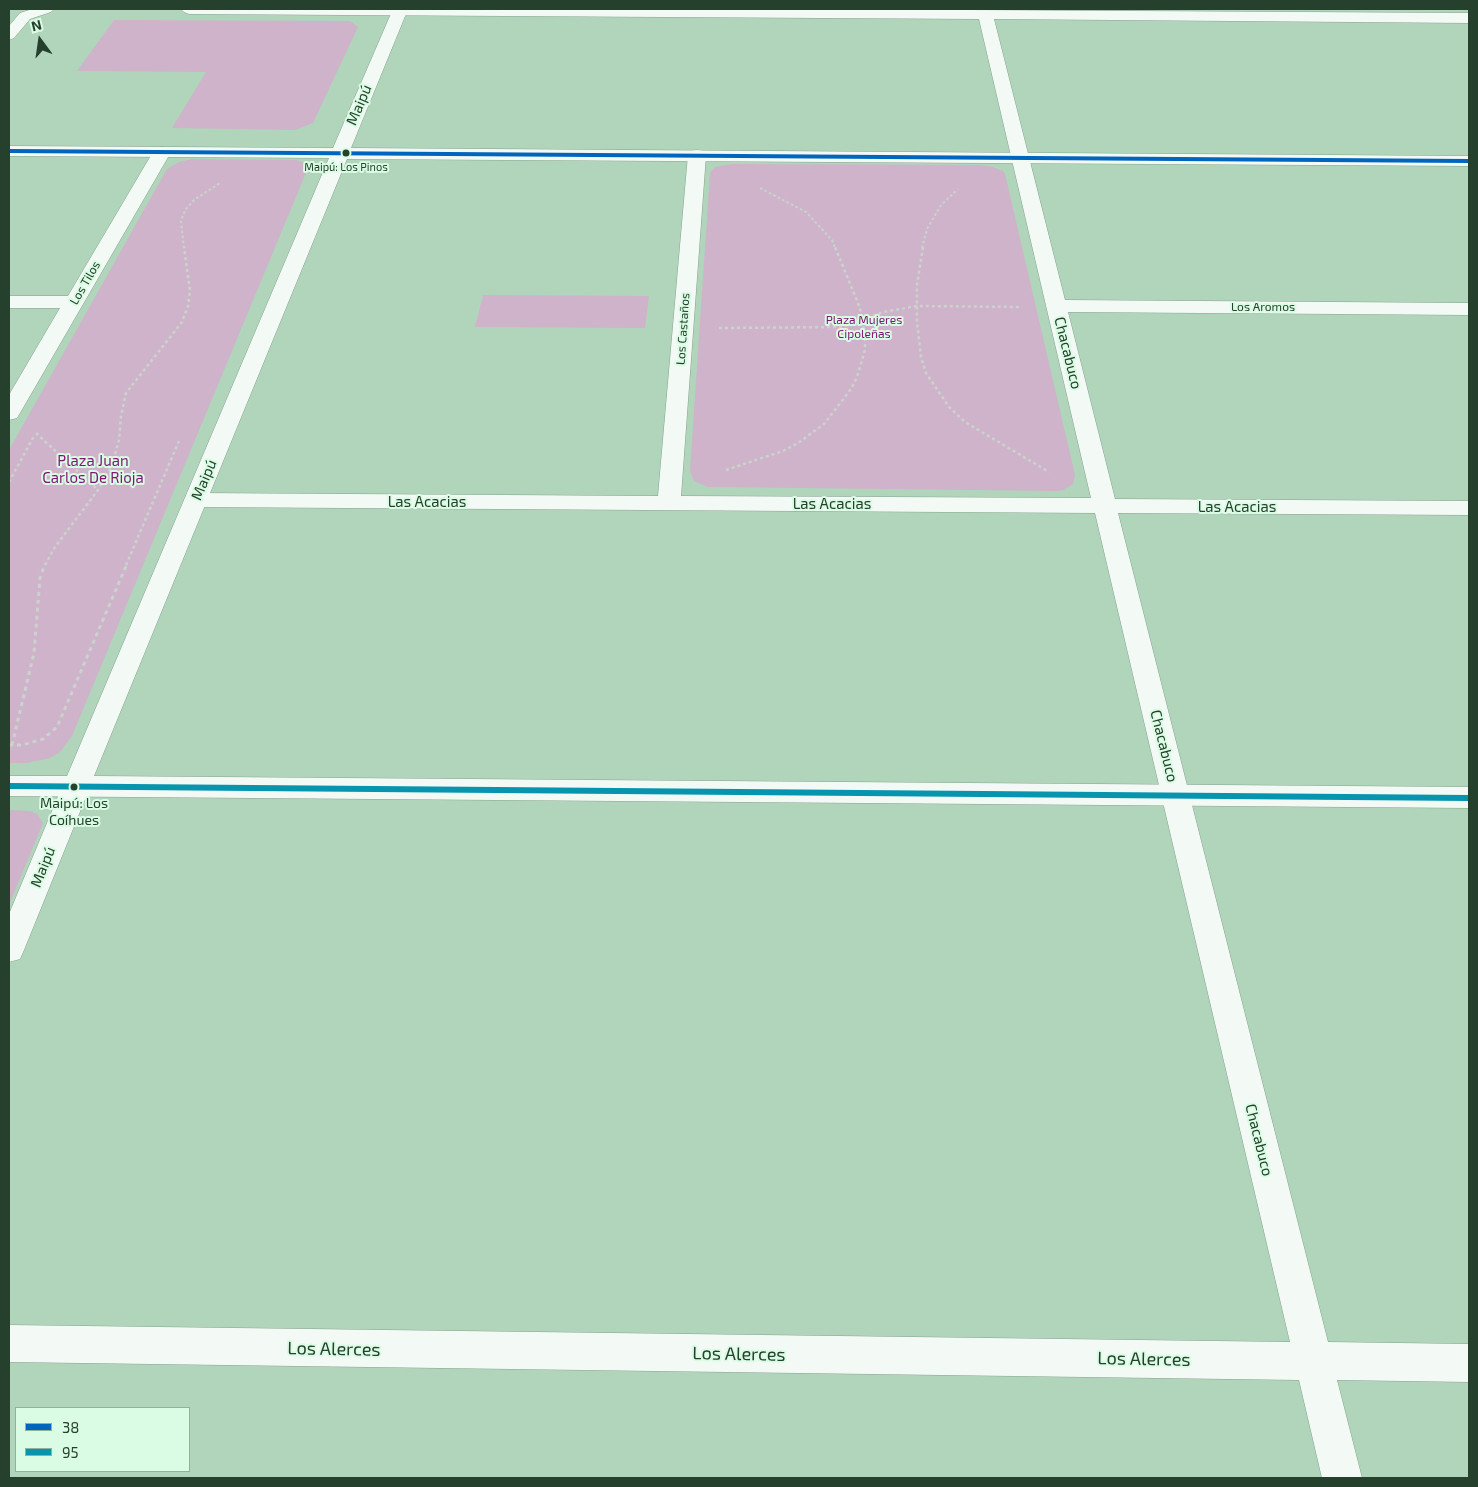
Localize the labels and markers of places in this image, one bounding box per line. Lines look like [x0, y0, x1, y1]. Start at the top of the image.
marker: Maipú: Los Pinos [341, 148, 351, 158]
place label: Maipú: Los Pinos [304, 160, 388, 174]
marker: Maipú: Los Coíhues [69, 782, 79, 792]
place label: Maipú: Los Coíhues [40, 795, 108, 828]

